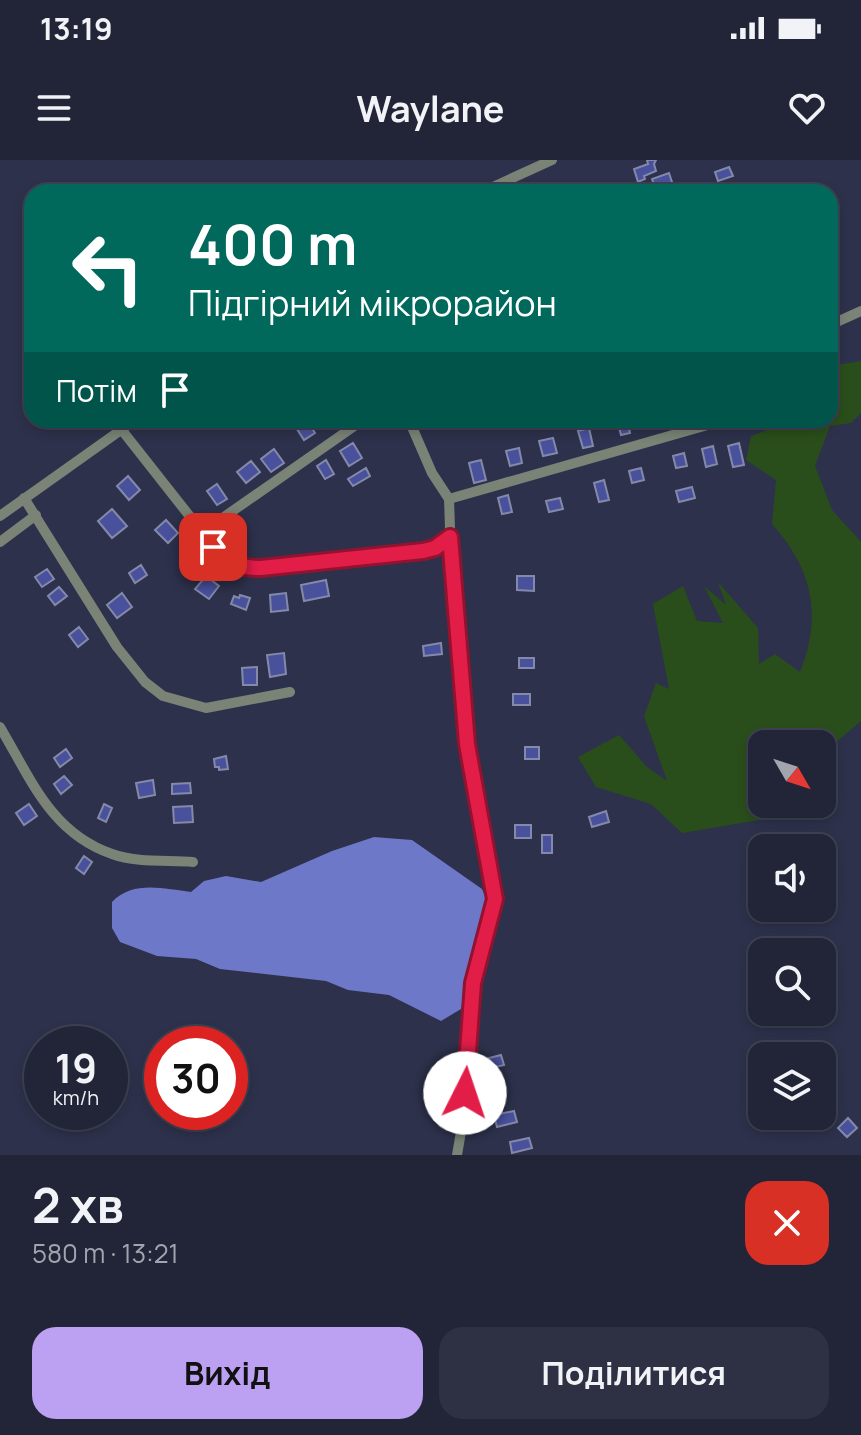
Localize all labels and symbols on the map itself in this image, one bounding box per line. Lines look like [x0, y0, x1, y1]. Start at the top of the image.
pin [179, 513, 247, 581]
north arrow [748, 730, 836, 818]
speed limit sign: 30 [144, 1026, 248, 1130]
position arrow [423, 1051, 507, 1135]

